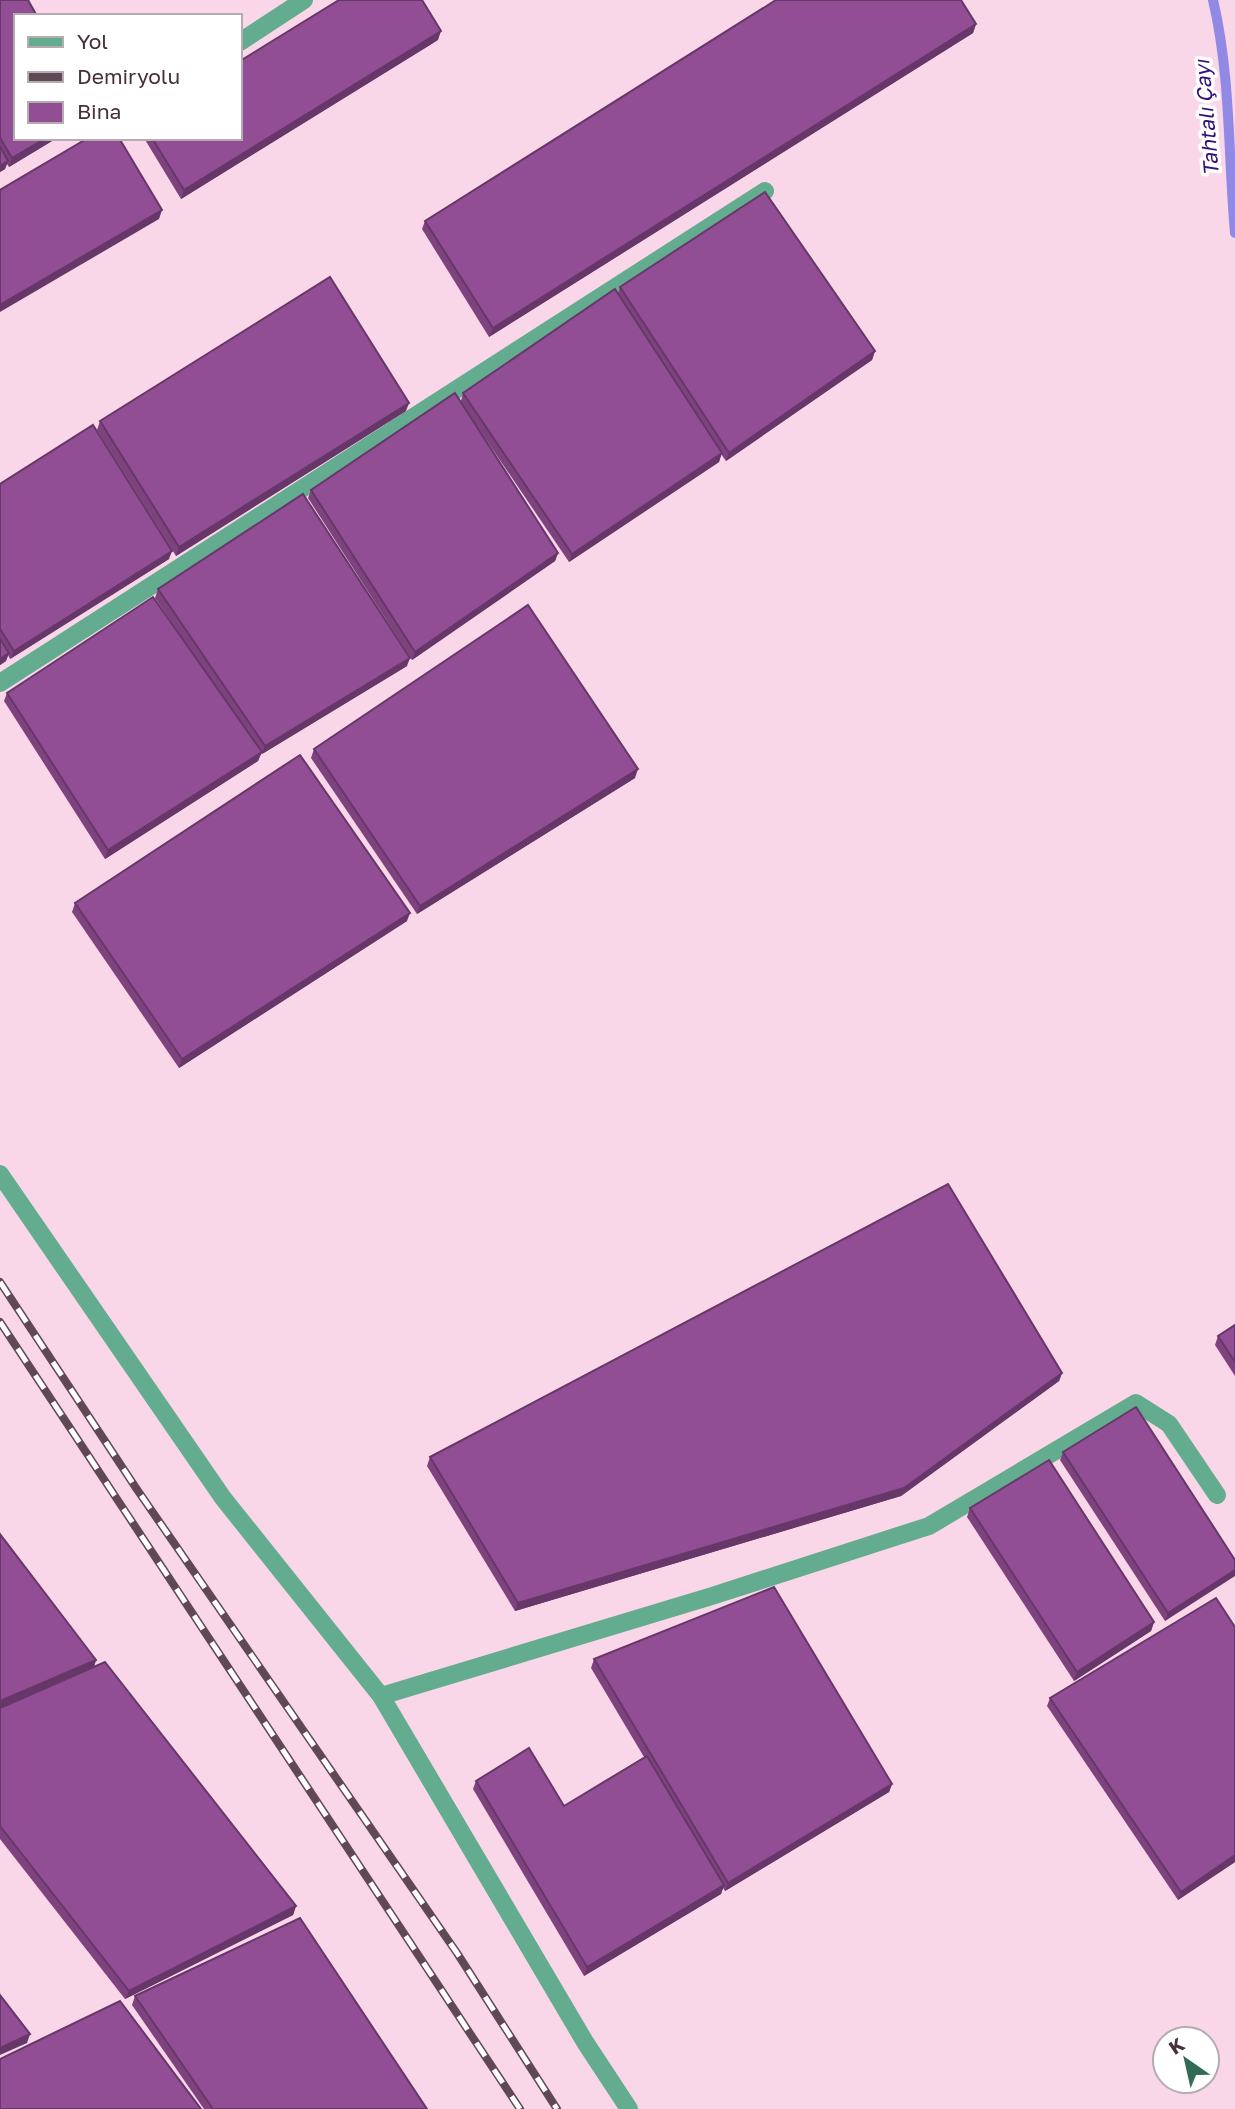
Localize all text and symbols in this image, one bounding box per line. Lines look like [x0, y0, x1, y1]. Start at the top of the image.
legend [14, 14, 242, 140]
text: Yol [77, 28, 108, 54]
water label: Tahtalı Çayı [1188, 57, 1224, 177]
text: Demiryolu [77, 63, 180, 89]
text: Bina [77, 98, 121, 124]
north arrow [1151, 2025, 1221, 2095]
text: K [1164, 2032, 1189, 2059]

